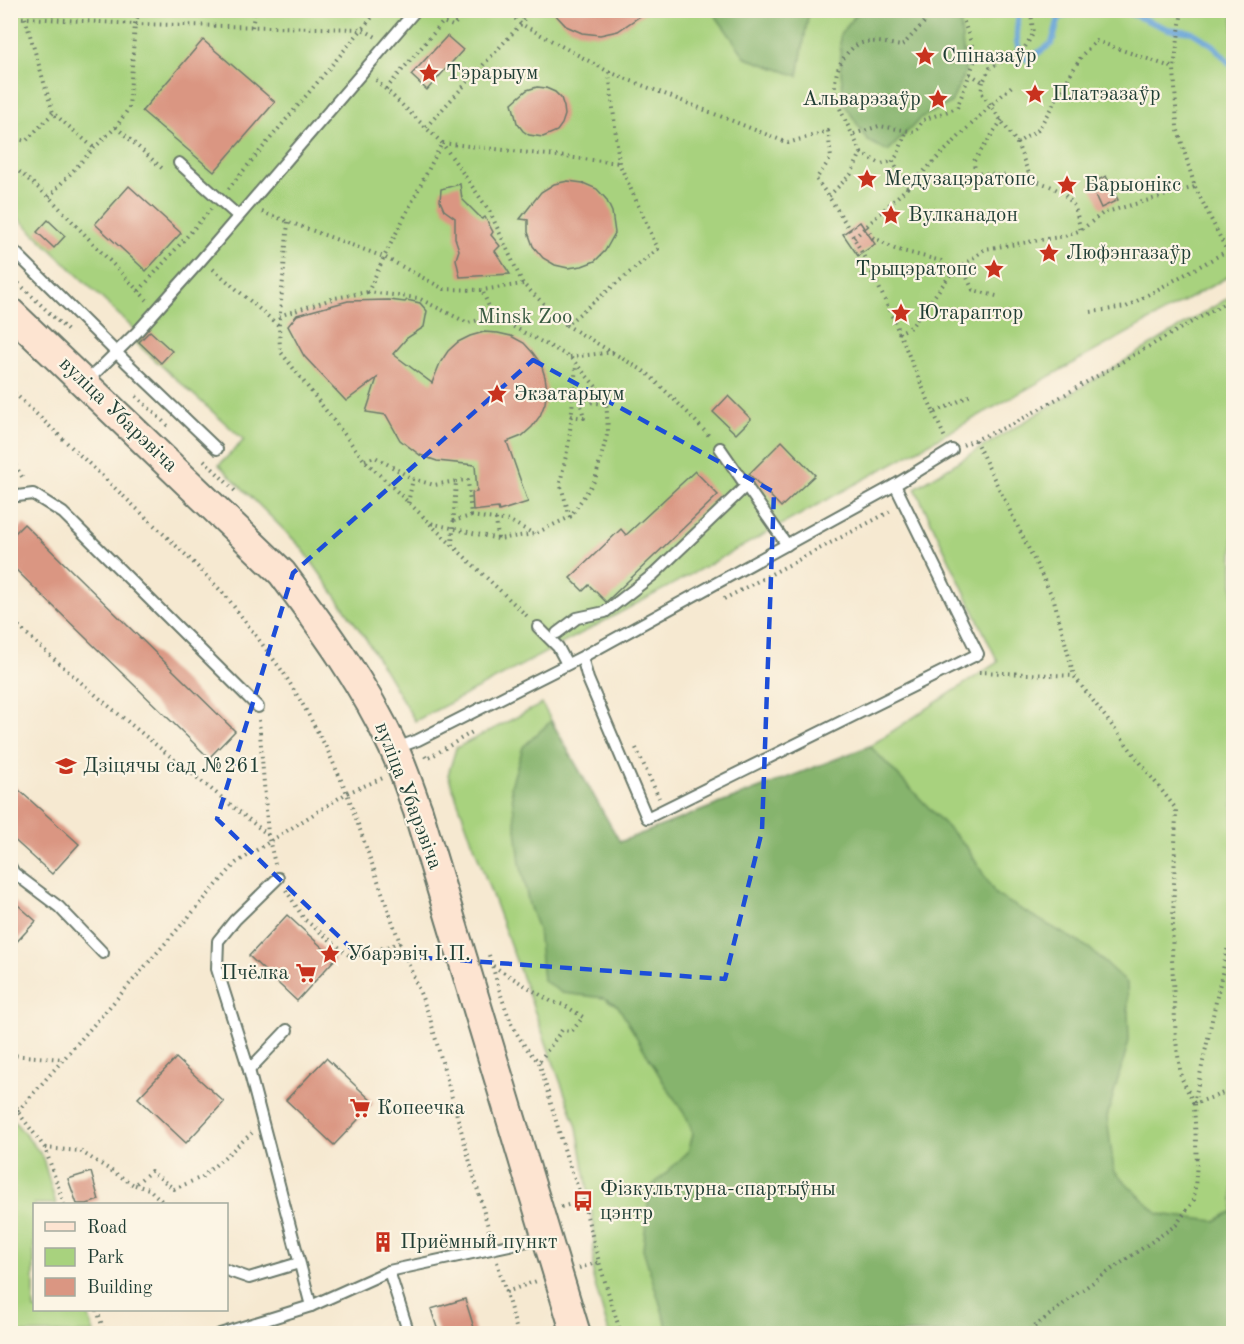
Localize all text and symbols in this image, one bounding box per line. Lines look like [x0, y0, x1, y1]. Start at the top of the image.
place icon: Спіназаўр [913, 44, 937, 68]
place label: Спіназаўр [942, 46, 1037, 67]
place icon: Тэрарыум [417, 61, 441, 85]
place label: Тэрарыум [446, 63, 538, 84]
place icon: Платэазаўр [1023, 82, 1047, 106]
place label: Платэазаўр [1052, 84, 1161, 105]
place icon: Альварэзаўр [926, 87, 950, 111]
place label: Альварэзаўр [802, 89, 921, 110]
place icon: Медузацэратопс [855, 167, 879, 191]
place label: Медузацэратопс [884, 169, 1035, 190]
place icon: Барыонікс [1055, 173, 1079, 197]
place label: Барыонікс [1084, 175, 1181, 196]
place icon: Вулканадон [879, 203, 903, 227]
place label: Вулканадон [908, 205, 1018, 226]
place icon: Люфэнгазаўр [1037, 241, 1061, 265]
place label: Люфэнгазаўр [1066, 243, 1192, 264]
place icon: Трыцэратопс [982, 257, 1006, 281]
place label: Трыцэратопс [855, 259, 977, 280]
place icon: Ютараптор [889, 301, 913, 325]
place label: Ютараптор [918, 303, 1023, 324]
park label: Minsk Zoo [477, 307, 573, 328]
street label: вуліца Убарэвіча [55, 353, 181, 477]
place icon: Экзатарыум [485, 382, 509, 406]
place label: Экзатарыум [514, 384, 625, 405]
street label: вуліца Убарэвіча [370, 720, 446, 872]
school or university icon: Дзіцячы сад №261 [54, 754, 78, 778]
place label: Дзіцячы сад №261 [83, 756, 261, 777]
place icon: Убарэвіч І.П. [318, 942, 342, 966]
place label: Убарэвіч І.П. [347, 944, 471, 965]
supermarket icon: Пчёлка [294, 961, 318, 985]
place label: Пчёлка [221, 963, 289, 984]
supermarket icon: Копеечка [348, 1096, 372, 1120]
place label: Копеечка [377, 1098, 465, 1119]
place label: Фізкультурна-спартыўны цэнтр [600, 1179, 836, 1224]
bus stop icon: Фізкультурна-спартыўны цэнтр [571, 1189, 595, 1213]
legend [33, 1203, 228, 1311]
text: Road [87, 1219, 127, 1237]
building icon: Приёмный пункт [371, 1230, 395, 1254]
place label: Приёмный пункт [400, 1232, 558, 1253]
text: Park [87, 1249, 124, 1267]
text: Building [87, 1279, 153, 1297]

